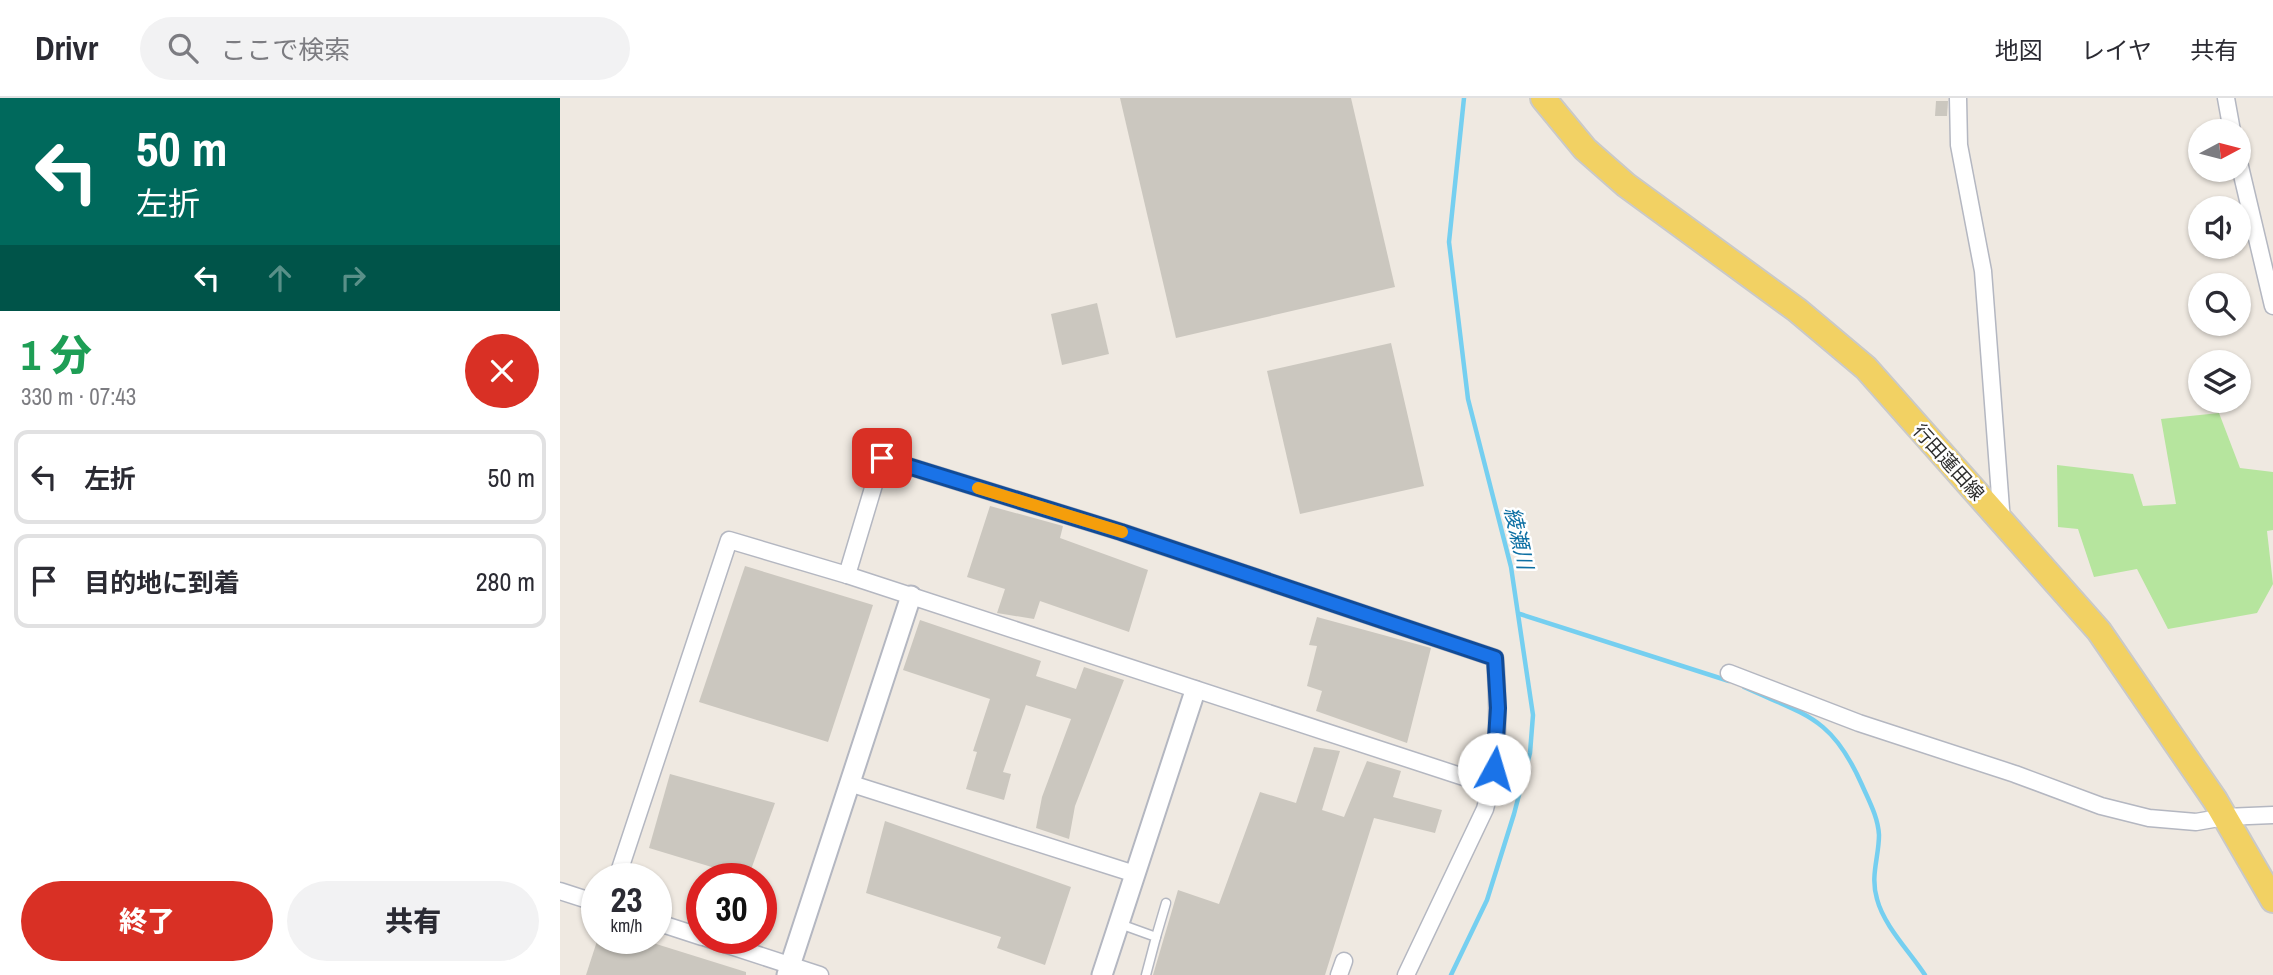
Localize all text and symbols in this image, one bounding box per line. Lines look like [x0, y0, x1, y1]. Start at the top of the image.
search box [140, 17, 630, 80]
text: Drivr [35, 26, 98, 70]
icon: search [164, 29, 202, 67]
text: ここで検索 [220, 32, 350, 67]
text: 地図 [1995, 34, 2043, 66]
text: レイヤ [2081, 34, 2152, 66]
text: 共有 [2190, 34, 2238, 66]
text: 50 m [136, 115, 228, 181]
north arrow [2188, 119, 2250, 182]
map controls [2188, 119, 2251, 413]
icon: left [21, 126, 112, 217]
text: 左折 [136, 182, 200, 225]
button: sound [2188, 196, 2251, 259]
icon: left [188, 259, 226, 297]
icon: ahead [261, 259, 299, 297]
icon: right [334, 259, 372, 297]
button: search [2188, 273, 2251, 336]
text: 1 分 [21, 327, 92, 383]
button: close [465, 334, 539, 408]
button: layers [2188, 350, 2251, 413]
text: 330 m · 07:43 [21, 381, 136, 412]
street label: 行田蓮田線 [1908, 418, 1990, 506]
pin [852, 428, 912, 488]
icon: arrive [863, 439, 901, 477]
icon: left [25, 458, 63, 496]
text: 50 m [488, 460, 535, 495]
text: 左折 [84, 461, 136, 496]
water label: 綾瀬川 [1498, 504, 1541, 574]
icon: arrive [25, 562, 63, 600]
text: 280 m [476, 564, 535, 599]
text: 目的地に到着 [84, 565, 240, 600]
position arrow [1457, 732, 1531, 806]
speed limit sign: 30 [686, 863, 777, 954]
text: 23 [611, 876, 642, 923]
button: 終了 [21, 881, 273, 961]
button: 共有 [287, 881, 539, 961]
text: km/h [611, 913, 643, 938]

